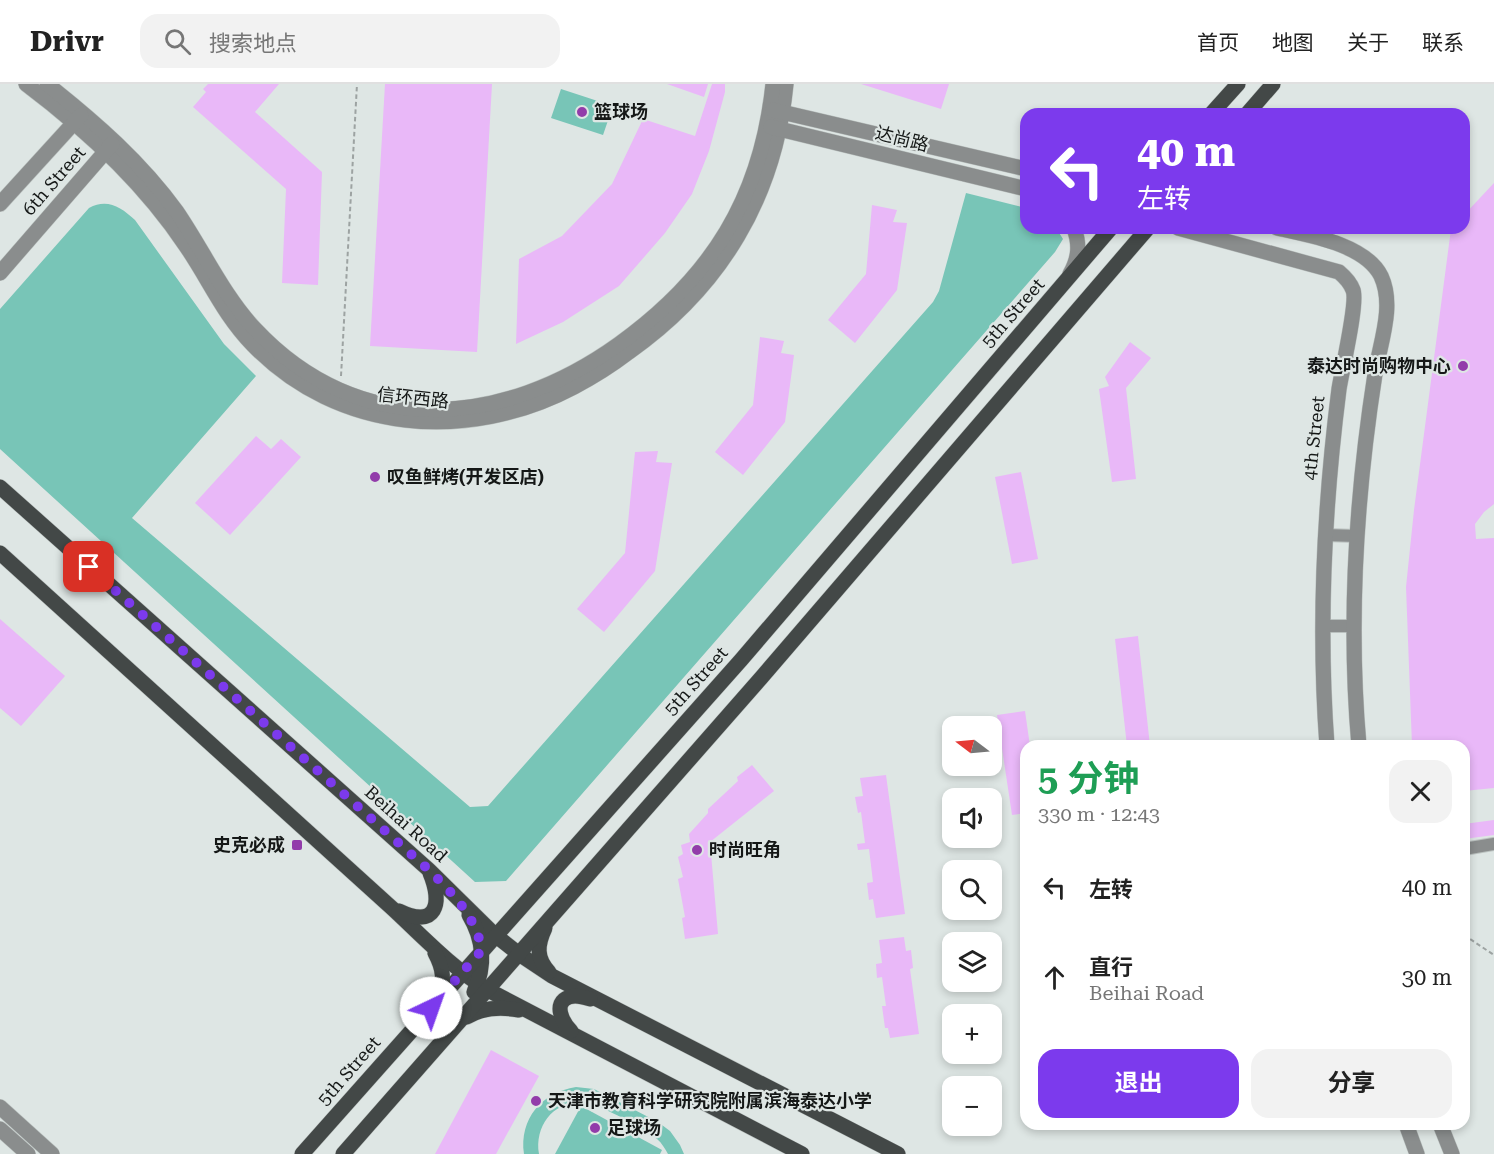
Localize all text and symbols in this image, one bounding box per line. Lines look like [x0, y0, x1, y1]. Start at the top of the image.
search box [140, 14, 560, 68]
text: Drivr [30, 25, 104, 58]
icon: search [161, 25, 194, 58]
text: 搜索地点 [209, 31, 297, 56]
text: 首页 [1197, 31, 1239, 55]
text: 地图 [1272, 31, 1314, 55]
text: 关于 [1347, 31, 1389, 55]
text: 联系 [1422, 31, 1464, 55]
place label: 篮球场 [594, 101, 648, 122]
marker: 篮球场 [575, 105, 589, 119]
street label: 达尚路 [873, 122, 931, 155]
text: 40 m [1137, 127, 1235, 176]
icon: left [1038, 132, 1116, 210]
street label: 6th Street [18, 142, 89, 219]
text: 左转 [1137, 183, 1191, 215]
street label: 5th Street [977, 274, 1048, 351]
place label: 泰达时尚购物中心 [1307, 355, 1451, 376]
marker: 泰达时尚购物中心 [1456, 359, 1470, 373]
street label: 信环西路 [376, 383, 450, 412]
street label: 4th Street [1299, 395, 1328, 481]
place label: 叹鱼鲜烤(开发区店) [387, 466, 544, 487]
marker: 叹鱼鲜烤(开发区店) [368, 470, 382, 484]
pin [63, 541, 114, 592]
icon: arrive [72, 550, 105, 583]
street label: 5th Street [660, 642, 732, 719]
north arrow [942, 716, 1002, 776]
map controls [942, 716, 1002, 1136]
text: 5 分钟 [1038, 758, 1139, 800]
button: close [1389, 760, 1452, 823]
street label: Beihai Road [361, 781, 452, 866]
button: sound [942, 788, 1002, 848]
text: 330 m · 12:43 [1038, 802, 1160, 826]
place label: 史克必成 [213, 834, 285, 855]
marker: 史克必成 [290, 838, 304, 852]
place label: 时尚旺角 [709, 839, 781, 860]
marker: 时尚旺角 [690, 843, 704, 857]
button: search [942, 860, 1002, 920]
icon: left [1038, 871, 1071, 904]
text: 40 m [1402, 875, 1452, 900]
text: 左转 [1089, 877, 1133, 902]
button: layers [942, 932, 1002, 992]
text: 直行 [1089, 955, 1133, 980]
icon: ahead [1038, 961, 1071, 994]
text: 30 m [1402, 965, 1452, 990]
position arrow [399, 976, 463, 1040]
text: Beihai Road [1089, 981, 1204, 1005]
button: + [942, 1004, 1002, 1064]
street label: 5th Street [313, 1032, 384, 1109]
button: 退出 [1038, 1049, 1239, 1118]
button: 分享 [1251, 1049, 1452, 1118]
button: − [942, 1076, 1002, 1136]
place label: 天津市教育科学研究院附属滨海泰达小学 [548, 1090, 872, 1111]
marker: 天津市教育科学研究院附属滨海泰达小学 [529, 1094, 543, 1108]
place label: 足球场 [607, 1117, 661, 1138]
marker: 足球场 [588, 1121, 602, 1135]

